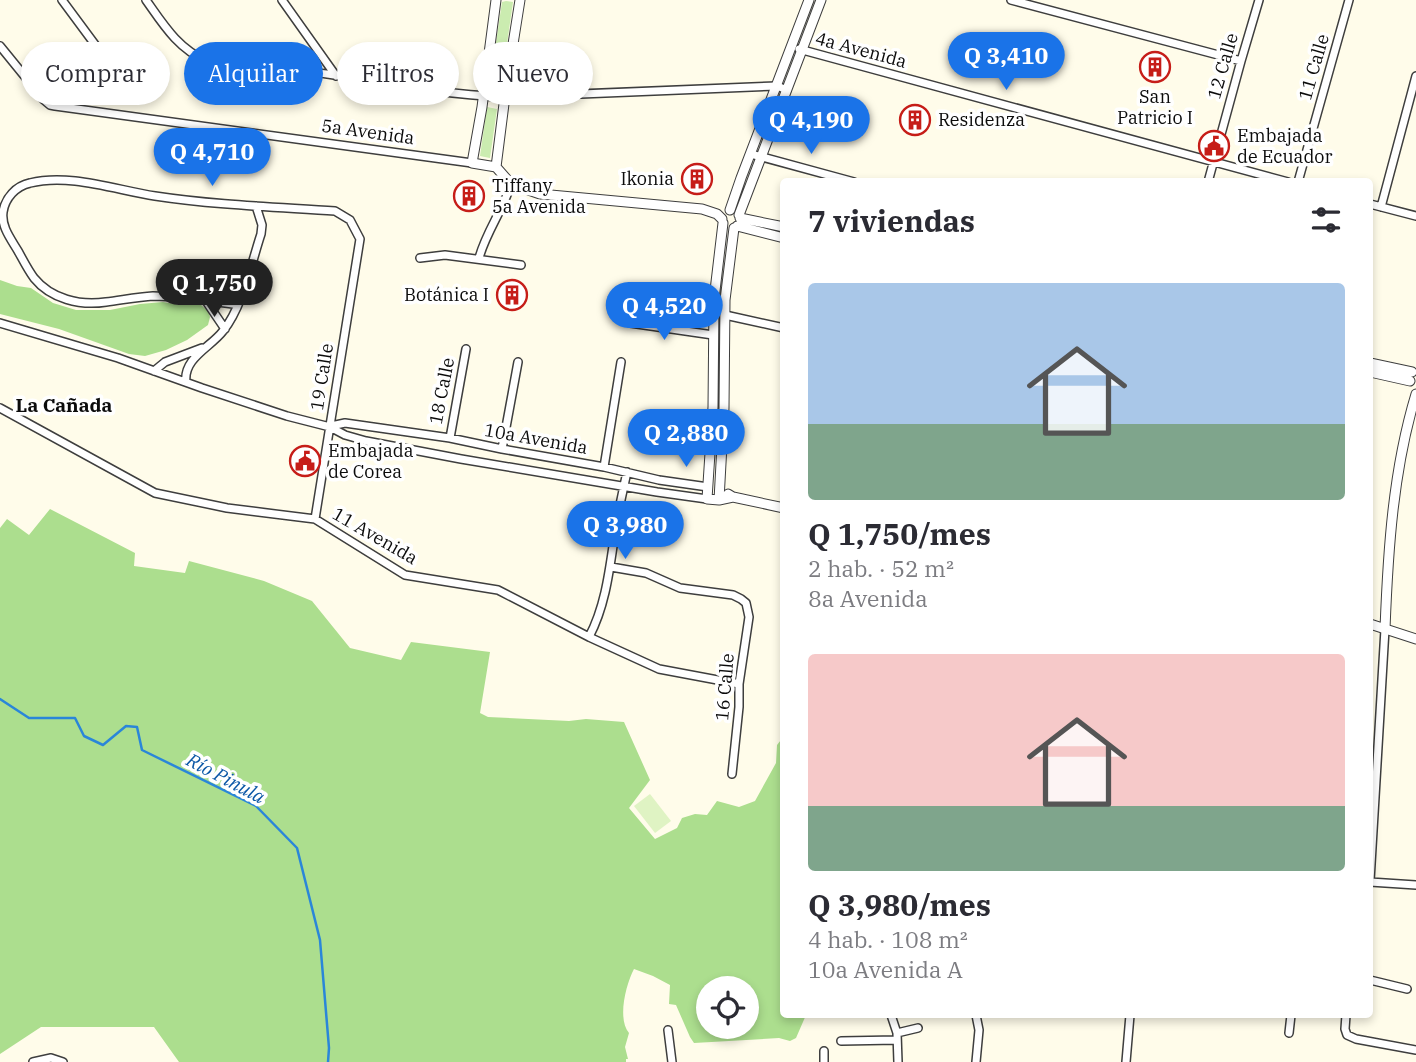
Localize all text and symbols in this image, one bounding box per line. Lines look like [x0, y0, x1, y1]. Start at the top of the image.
street label: 4a Avenida [813, 26, 910, 73]
street label: 12 Calle [1202, 30, 1243, 102]
street label: 11 Calle [1293, 31, 1334, 103]
pin: Q 3,410 [941, 32, 1071, 92]
text: Q 3,410 [964, 40, 1048, 70]
chip: Comprar [21, 42, 170, 105]
chip: Alquilar [184, 42, 323, 105]
chip: Filtros [337, 42, 459, 105]
chip: Nuevo [473, 42, 593, 105]
building icon: San Patricio I [1138, 50, 1172, 84]
place label: San Patricio I [1117, 85, 1193, 129]
pin: Q 4,190 [746, 96, 876, 156]
building icon: Residenza [898, 103, 932, 137]
text: Q 4,190 [769, 104, 853, 134]
place label: Residenza [938, 108, 1025, 131]
street label: 5a Avenida [320, 114, 416, 149]
place label: Embajada de Ecuador [1237, 124, 1332, 168]
pin: Q 4,710 [147, 128, 277, 188]
public building icon: Embajada de Ecuador [1197, 129, 1231, 163]
text: Q 4,710 [170, 136, 254, 166]
building icon: Ikonia [680, 162, 714, 196]
place label: Ikonia [620, 167, 674, 190]
place label: Tiffany 5a Avenida [492, 174, 586, 218]
building icon: Tiffany 5a Avenida [452, 179, 486, 213]
text: 7 viviendas [808, 201, 975, 240]
icon: filters [1307, 201, 1345, 239]
pin: Q 1,750 [149, 260, 279, 319]
text: Q 1,750 [172, 267, 256, 297]
building icon: Botánica I [495, 278, 529, 312]
pin: Q 4,520 [599, 282, 729, 342]
place label: Botánica I [404, 283, 489, 306]
text: Q 4,520 [622, 290, 706, 320]
icon: home [1014, 328, 1140, 454]
street label: 19 Calle [305, 342, 338, 412]
street label: 18 Calle [424, 356, 459, 426]
district label: La Cañada [16, 393, 113, 417]
pin: Q 2,880 [621, 410, 751, 469]
text: Q 2,880 [644, 417, 728, 447]
street label: 10a Avenida [483, 418, 590, 459]
place label: Embajada de Corea [328, 439, 414, 483]
public building icon: Embajada de Corea [288, 444, 322, 478]
street label: 11 Avenida [328, 502, 422, 569]
pin: Q 3,980 [560, 502, 690, 561]
text: Q 3,980 [583, 509, 667, 539]
text: Q 1,750/mes [808, 514, 991, 553]
text: 2 hab. · 52 m² [808, 553, 954, 583]
text: 8a Avenida [808, 583, 928, 613]
street label: 16 Calle [710, 652, 739, 722]
icon: home [1014, 699, 1140, 825]
water label: Río Pinula [182, 747, 270, 809]
text: Q 3,980/mes [808, 885, 991, 924]
text: 4 hab. · 108 m² [808, 924, 968, 954]
text: 10a Avenida A [808, 954, 963, 984]
map controls [696, 976, 759, 1039]
button: locate [696, 976, 759, 1039]

